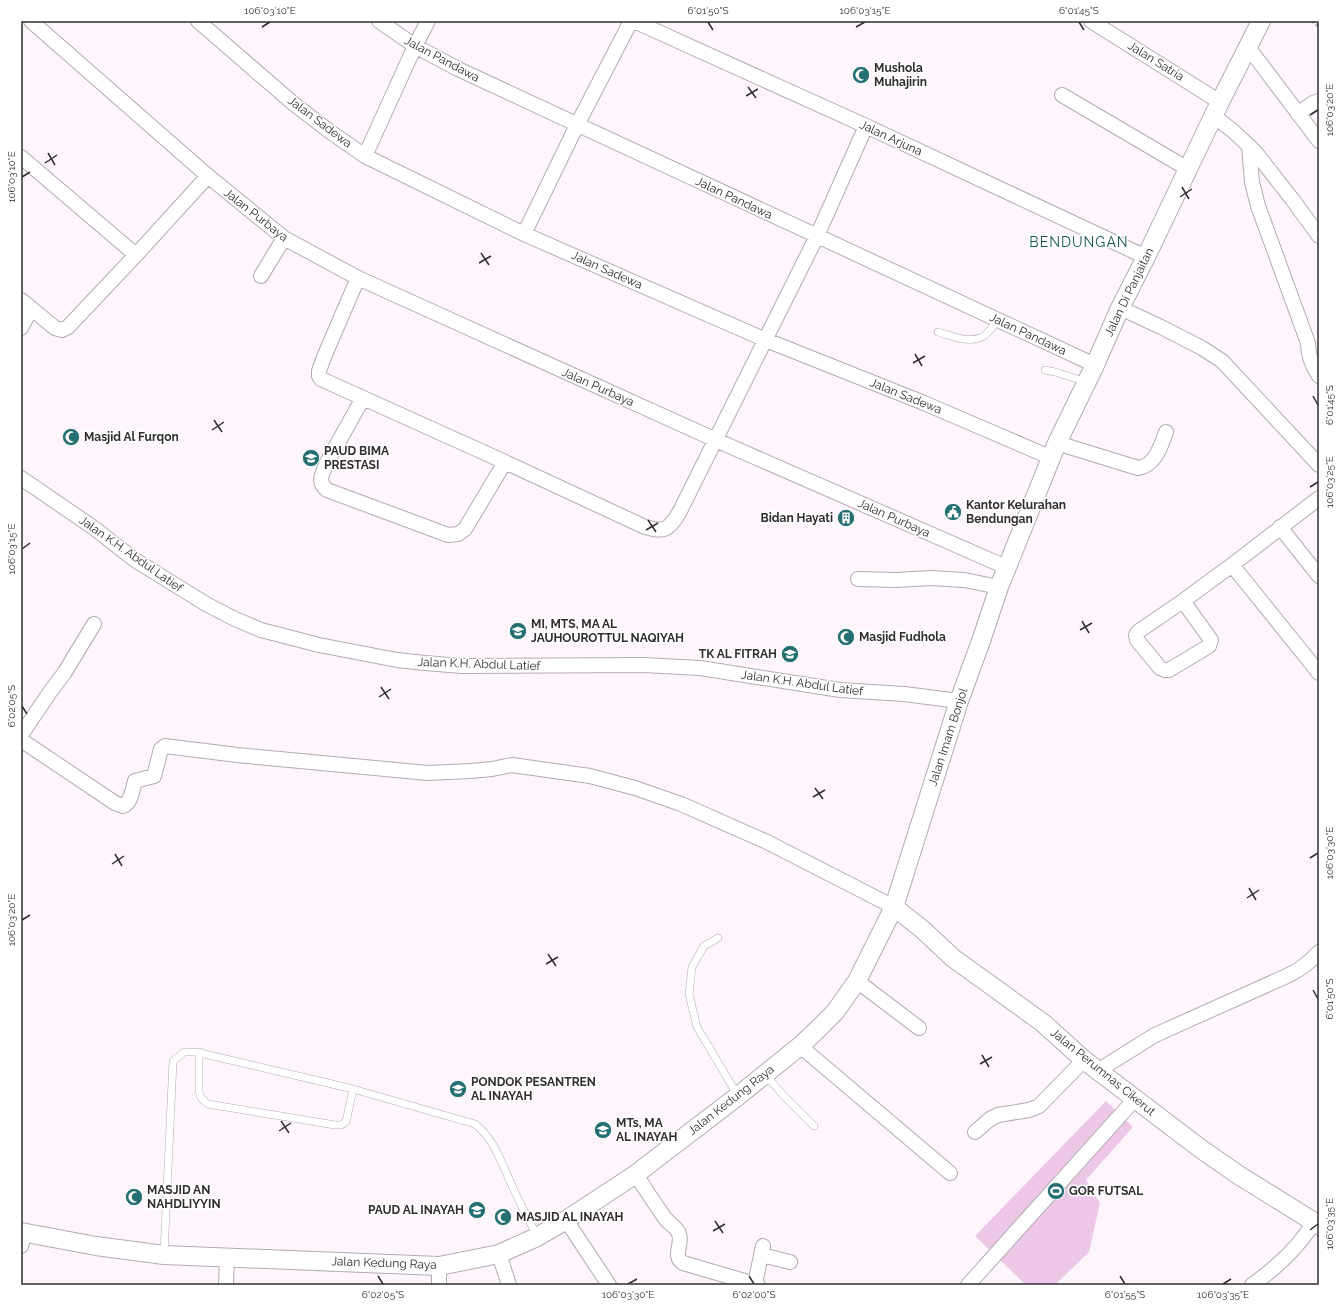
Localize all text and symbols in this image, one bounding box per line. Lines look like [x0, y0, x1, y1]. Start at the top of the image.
text: 106°03'10"E [244, 5, 296, 16]
text: 6°01'50"S [687, 5, 729, 16]
text: 106°03'15"E [839, 5, 891, 16]
text: 6°01'45"S [1059, 5, 1099, 16]
street label: Jalan Pandawa [402, 33, 482, 85]
street label: Jalan Satria [1125, 38, 1187, 84]
place label: Mushola Muhajirin [874, 61, 927, 89]
mosque icon: Mushola Muhajirin [851, 65, 871, 85]
text: 106°03'20"E [1324, 84, 1335, 136]
street label: Jalan Sadewa [285, 93, 355, 151]
street label: Jalan Arjuna [858, 117, 924, 159]
text: 106°03'10"E [6, 151, 17, 203]
street label: Jalan Pandawa [693, 174, 775, 222]
street label: Jalan Purbaya [221, 186, 291, 244]
district label: BENDUNGAN [1029, 234, 1129, 250]
street label: Jalan Di Panjaitan [1102, 245, 1156, 339]
street label: Jalan Sadewa [569, 248, 645, 292]
street label: Jalan Pandawa [987, 310, 1069, 358]
street label: Jalan Purbaya [560, 365, 636, 409]
street label: Jalan Sadewa [868, 375, 944, 417]
text: 6°01'45"S [1324, 385, 1335, 425]
mosque icon: Masjid Al Furqon [61, 427, 81, 447]
place label: Masjid Al Furqon [84, 430, 179, 444]
place label: PAUD BIMA PRESTASI [324, 444, 390, 472]
school or university icon: PAUD BIMA PRESTASI [301, 448, 321, 468]
text: 106°03'25"E [1324, 456, 1335, 508]
street label: Jalan Purbaya [856, 496, 932, 540]
place label: Kantor Kelurahan Bendungan [966, 498, 1066, 526]
public building icon: Kantor Kelurahan Bendungan [943, 502, 963, 522]
building icon: Bidan Hayati [836, 508, 856, 528]
place label: Bidan Hayati [761, 511, 833, 525]
street label: Jalan K.H. Abdul Latief [77, 513, 186, 596]
text: 106°03'15"E [6, 523, 17, 575]
place label: MI, MTS, MA AL JAUHOUROTTUL NAQIYAH [531, 617, 684, 645]
school or university icon: MI, MTS, MA AL JAUHOUROTTUL NAQIYAH [508, 621, 528, 641]
mosque icon: Masjid Fudhola [836, 627, 856, 647]
place label: Masjid Fudhola [859, 630, 946, 644]
school or university icon: TK AL FITRAH [780, 644, 800, 664]
place label: TK AL FITRAH [699, 647, 777, 661]
street label: Jalan K.H. Abdul Latief [417, 655, 542, 673]
street label: Jalan K.H. Abdul Latief [740, 668, 865, 699]
text: 6°02'05"S [6, 685, 17, 727]
street label: Jalan Imam Bonjol [926, 686, 971, 788]
text: 106°03'30"E [1324, 827, 1335, 879]
text: 106°03'20"E [6, 894, 17, 946]
text: 6°01'50"S [1324, 978, 1335, 1020]
street label: Jalan Perumnas Cikerut [1048, 1025, 1158, 1119]
street label: Jalan Kedung Raya [685, 1062, 777, 1138]
place label: PONDOK PESANTREN AL INAYAH [471, 1075, 596, 1103]
school or university icon: PONDOK PESANTREN AL INAYAH [448, 1079, 468, 1099]
place label: MTs, MA AL INAYAH [616, 1116, 677, 1144]
school or university icon: MTs, MA AL INAYAH [593, 1120, 613, 1140]
sports icon: GOR FUTSAL [1046, 1181, 1066, 1201]
place label: MASJID AN NAHDLIYYIN [147, 1183, 221, 1211]
place label: GOR FUTSAL [1069, 1184, 1143, 1198]
mosque icon: MASJID AN NAHDLIYYIN [124, 1187, 144, 1207]
text: 106°03'35"E [1324, 1198, 1335, 1250]
school or university icon: PAUD AL INAYAH [467, 1200, 487, 1220]
place label: PAUD AL INAYAH [368, 1203, 464, 1217]
mosque icon: MASJID AL INAYAH [493, 1207, 513, 1227]
place label: MASJID AL INAYAH [516, 1210, 624, 1224]
street label: Jalan Kedung Raya [331, 1254, 437, 1272]
text: 6°02'05"S [362, 1289, 404, 1300]
text: 106°03'30"E [602, 1289, 654, 1300]
text: 6°02'00"S [733, 1289, 775, 1300]
text: 6°01'55"S [1105, 1289, 1145, 1300]
text: 106°03'35"E [1197, 1289, 1249, 1300]

